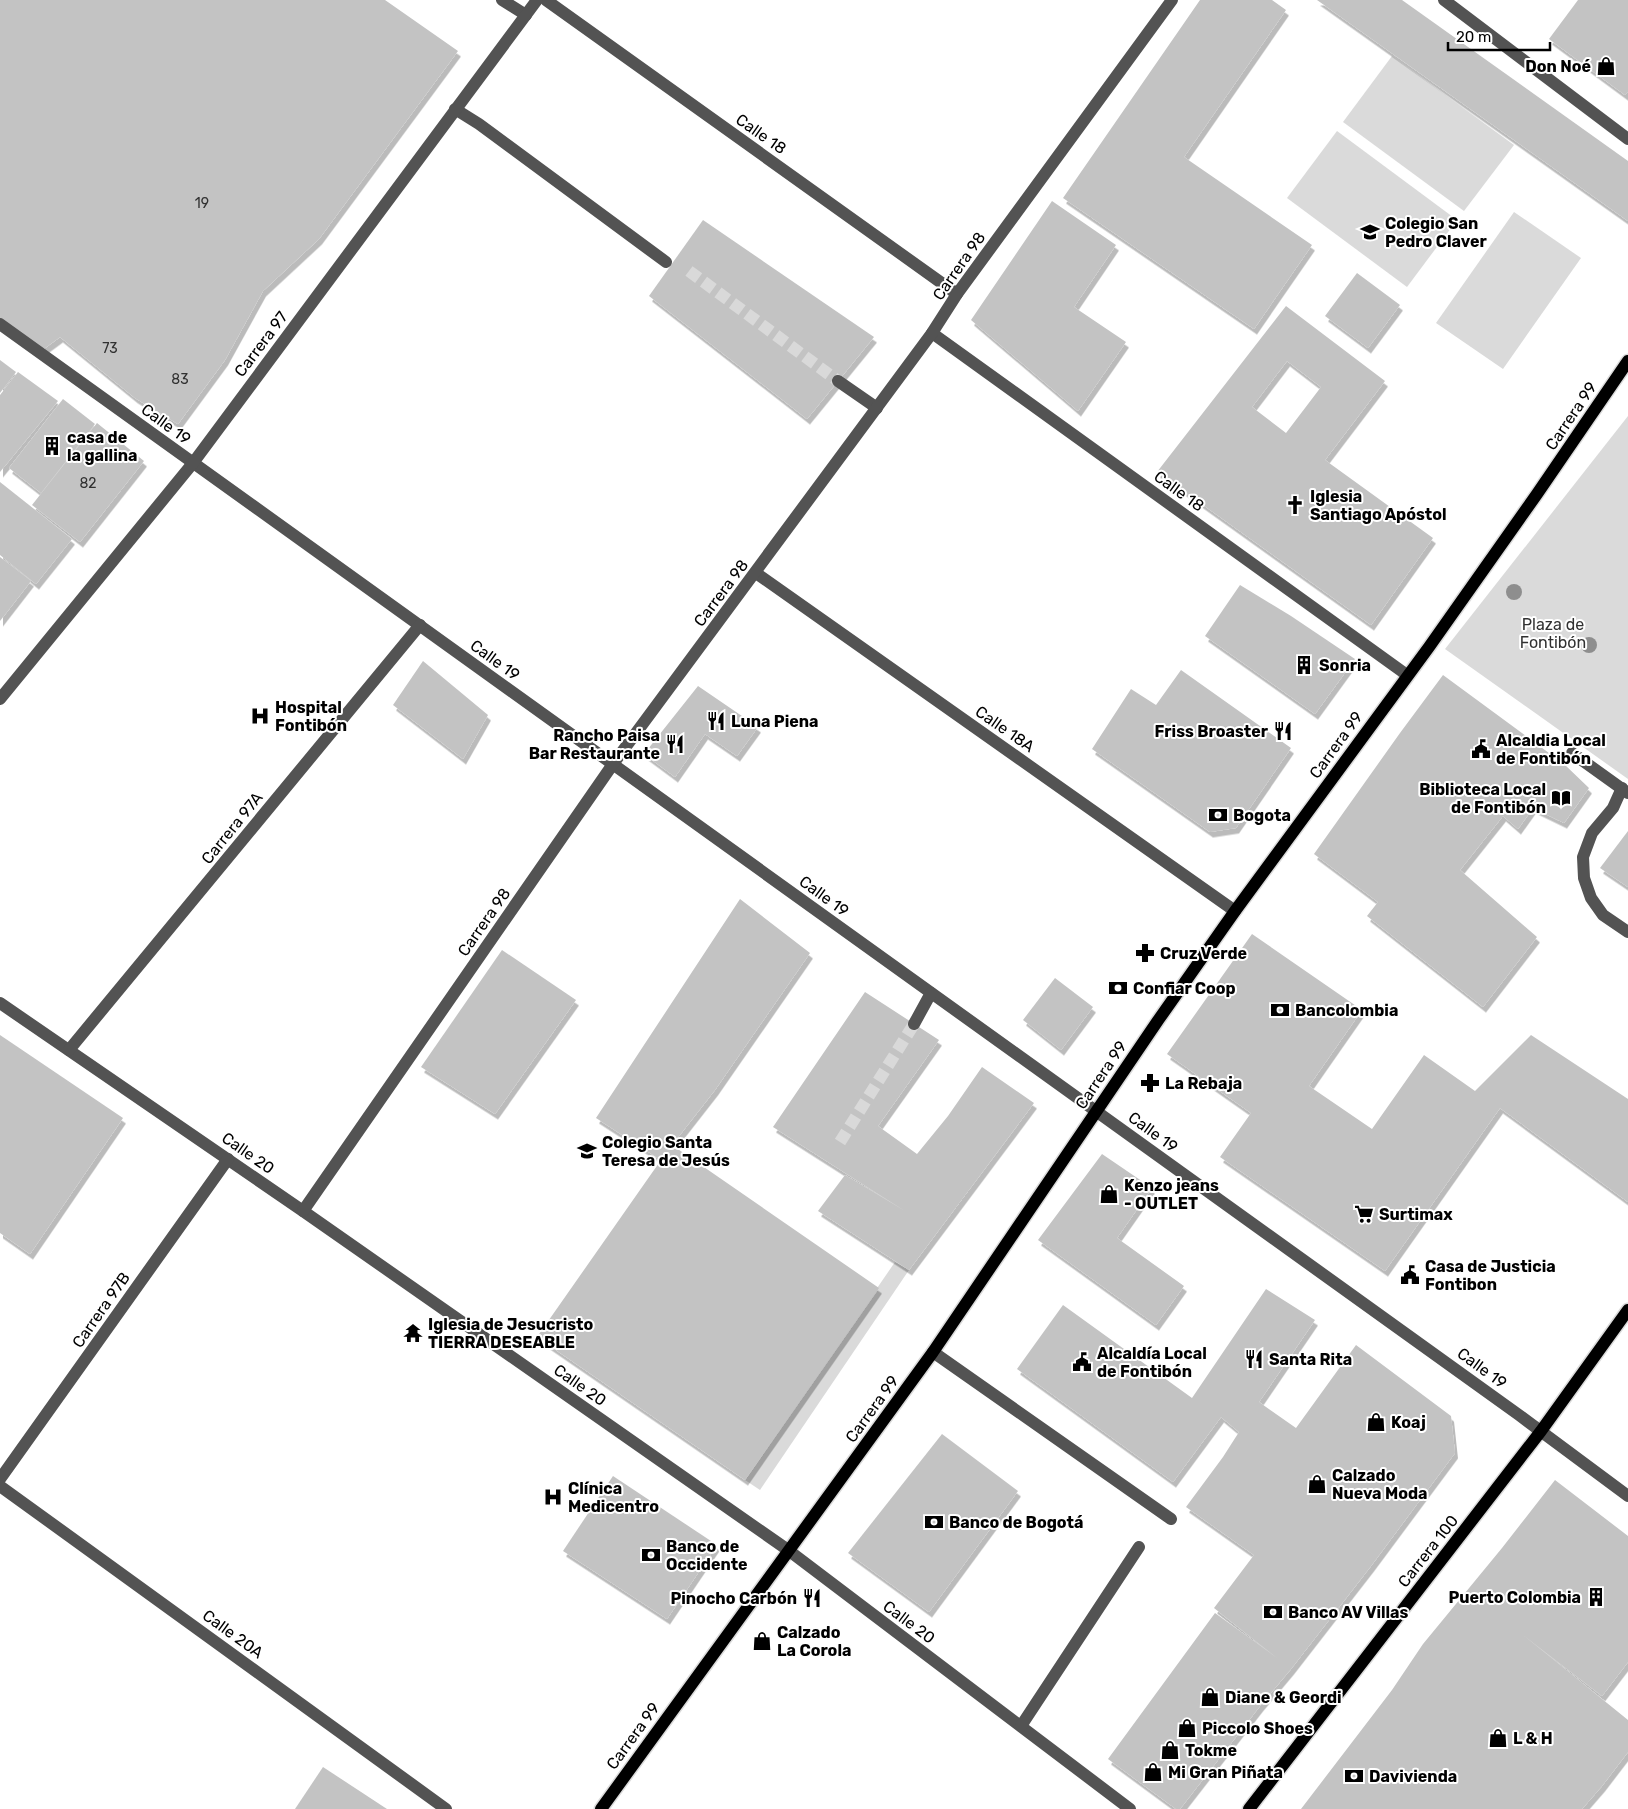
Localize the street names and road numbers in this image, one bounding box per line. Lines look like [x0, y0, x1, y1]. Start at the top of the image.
street label: Calle 18 [732, 110, 790, 158]
street label: Carrera 98 [929, 228, 989, 304]
street label: Carrera 97 [230, 308, 292, 380]
street label: Carrera 99 [1541, 378, 1601, 454]
street label: Calle 19 [138, 400, 194, 448]
street label: Calle 18 [1150, 467, 1208, 515]
street label: Carrera 98 [690, 556, 752, 630]
street label: Calle 19 [467, 636, 523, 684]
street label: Calle 18A [972, 702, 1038, 756]
street label: Carrera 99 [1305, 708, 1367, 782]
street label: Carrera 97A [197, 788, 267, 868]
street label: Calle 19 [796, 872, 852, 920]
street label: Carrera 98 [454, 884, 514, 960]
street label: Carrera 99 [1071, 1037, 1131, 1113]
street label: Calle 19 [1125, 1108, 1181, 1156]
street label: Calle 20 [218, 1128, 278, 1178]
street label: Carrera 97B [68, 1269, 134, 1351]
street label: Calle 19 [1454, 1344, 1510, 1392]
street label: Calle 20 [550, 1360, 610, 1410]
street label: Carrera 99 [841, 1372, 903, 1446]
street label: Carrera 100 [1394, 1511, 1462, 1591]
street label: Calle 20 [879, 1596, 939, 1648]
street label: Calle 20A [199, 1606, 267, 1663]
street label: Carrera 99 [602, 1699, 664, 1773]

